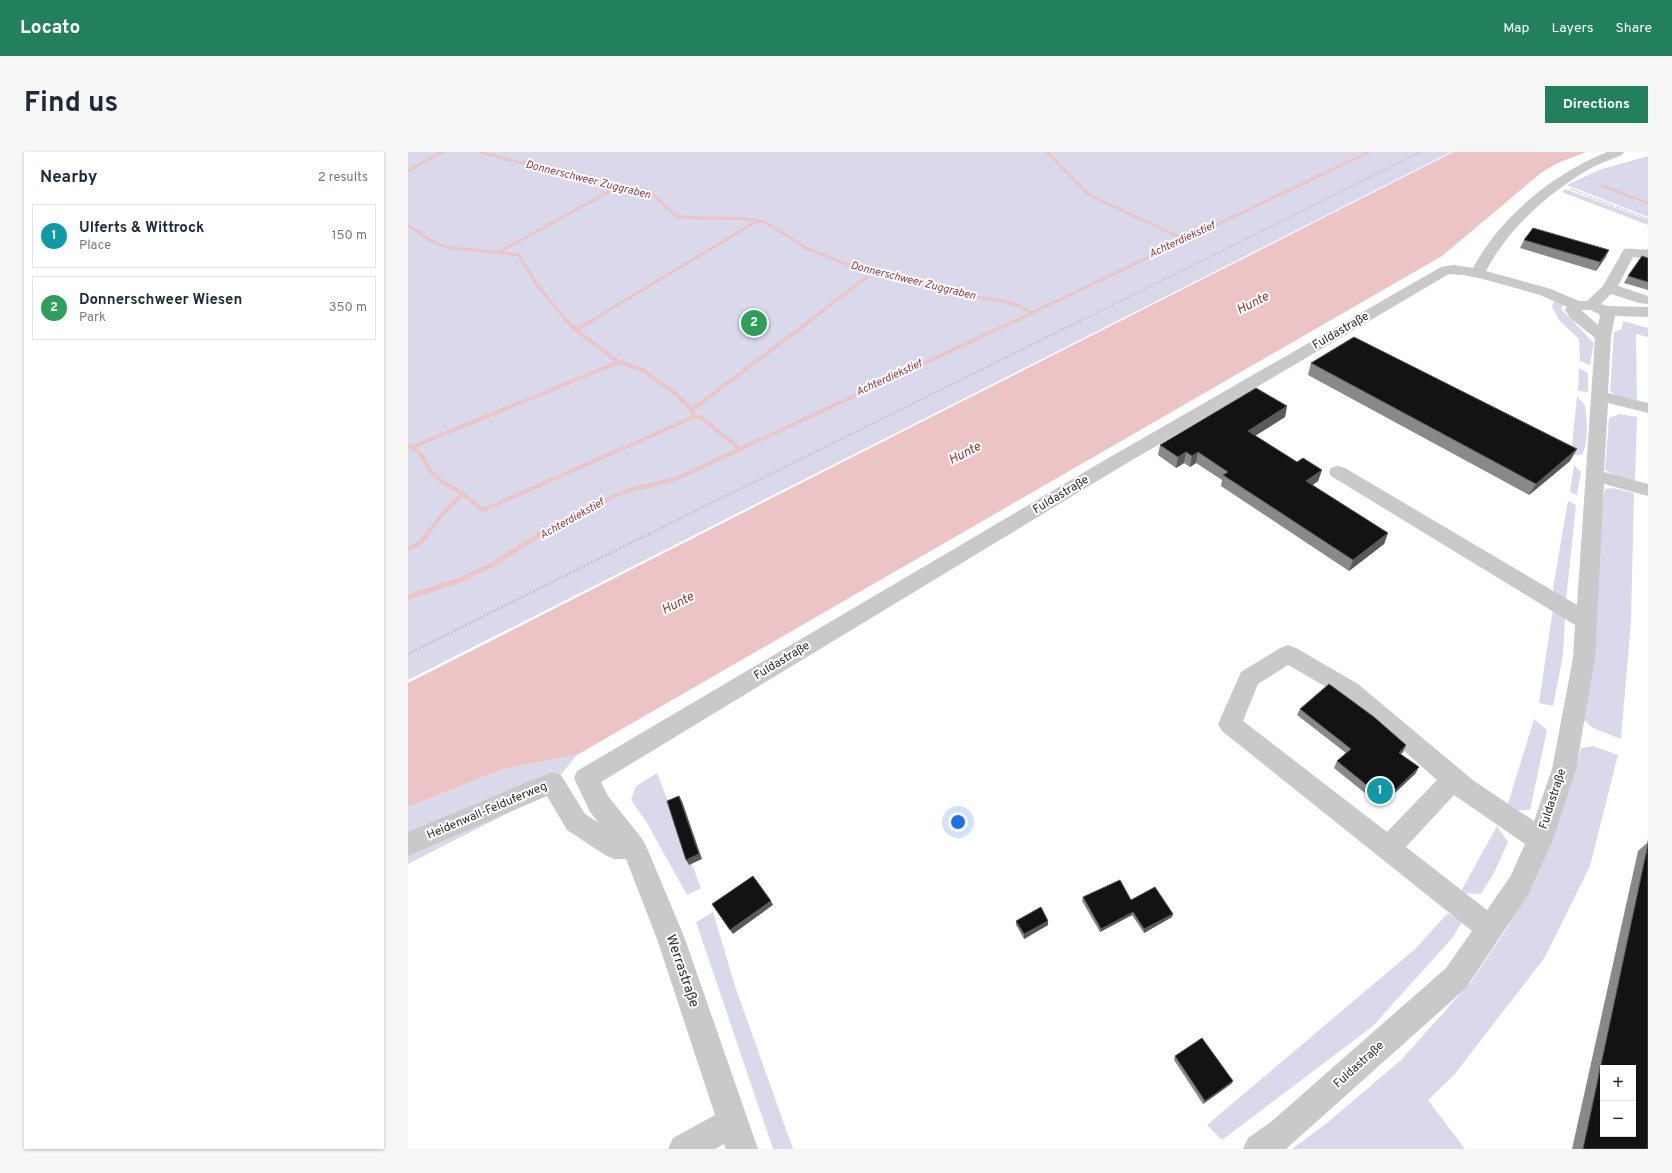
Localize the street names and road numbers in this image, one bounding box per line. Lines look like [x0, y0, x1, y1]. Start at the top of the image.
street label: Fuldastraße [1310, 308, 1372, 354]
street label: Fuldastraße [1030, 472, 1092, 518]
street label: Fuldastraße [751, 638, 813, 684]
street label: Fuldastraße [1536, 767, 1570, 831]
street label: Heidenwall-Felduferweg [424, 778, 550, 844]
street label: Werrastraße [662, 932, 702, 1010]
street label: Fuldastraße [1330, 1038, 1388, 1092]

